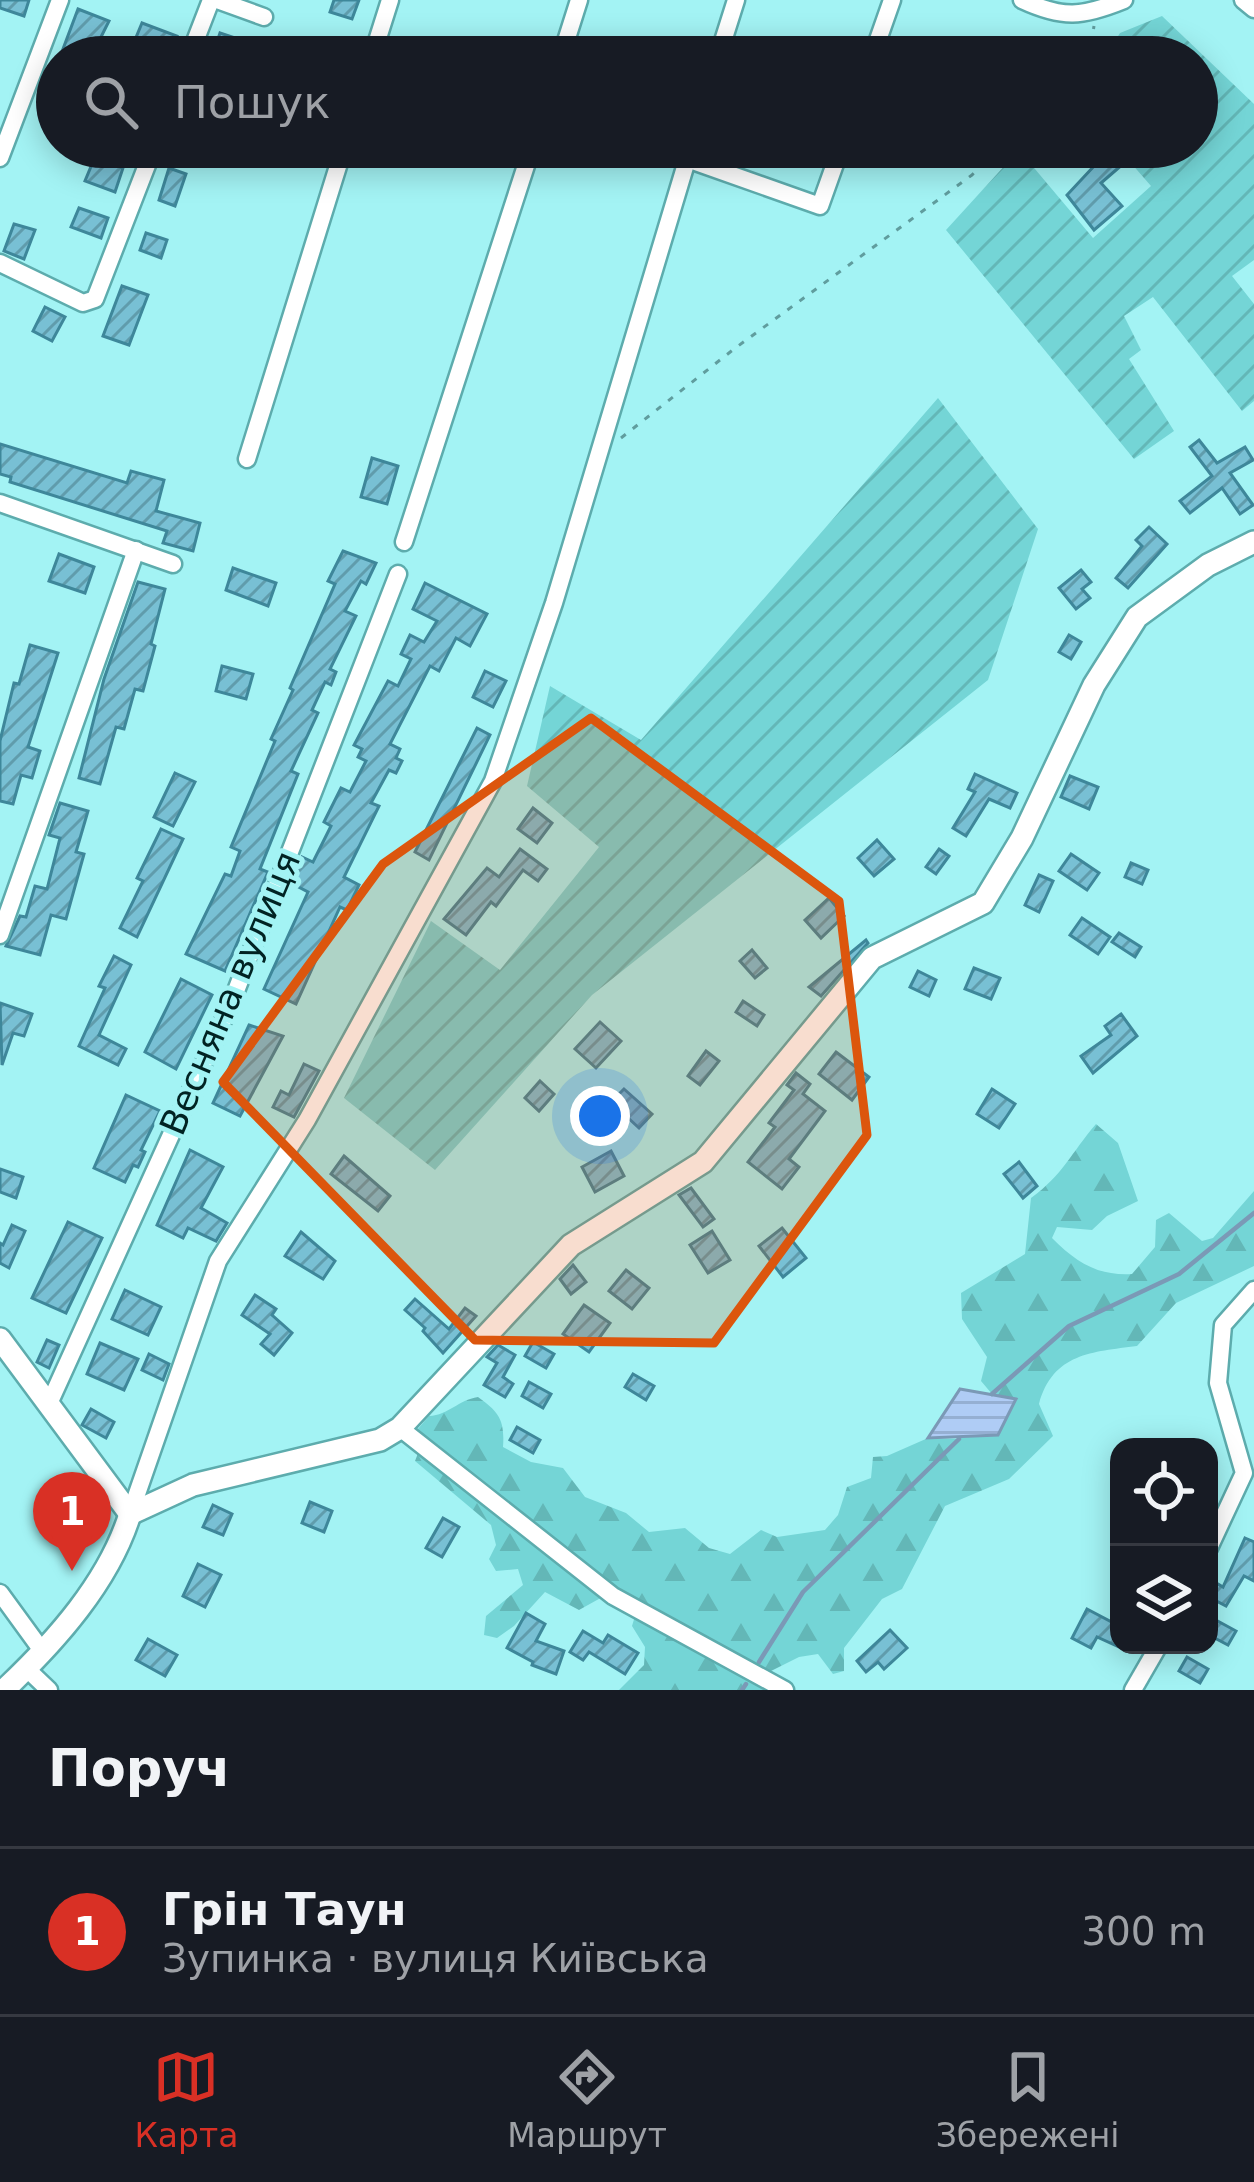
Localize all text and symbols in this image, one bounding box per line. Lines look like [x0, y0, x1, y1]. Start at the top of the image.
search box [36, 36, 1218, 168]
icon: search [78, 69, 144, 135]
text: Пошук [174, 76, 330, 129]
street label: Весняна вулиця [152, 845, 308, 1141]
your location [570, 1086, 630, 1146]
map controls [1110, 1438, 1218, 1654]
button: locate [1110, 1438, 1218, 1546]
pin: 1 [33, 1472, 111, 1571]
button: layers [1110, 1546, 1218, 1654]
text: Поруч [48, 1739, 230, 1798]
text: Грін Таун [162, 1883, 407, 1936]
text: 1 [73, 1909, 101, 1954]
text: 300 m [1081, 1909, 1206, 1954]
text: Зупинка · вулиця Київська [162, 1936, 709, 1981]
tab: Карта [134, 2044, 238, 2155]
tab: Маршрут [507, 2044, 667, 2155]
tab: Збережені [936, 2044, 1120, 2155]

